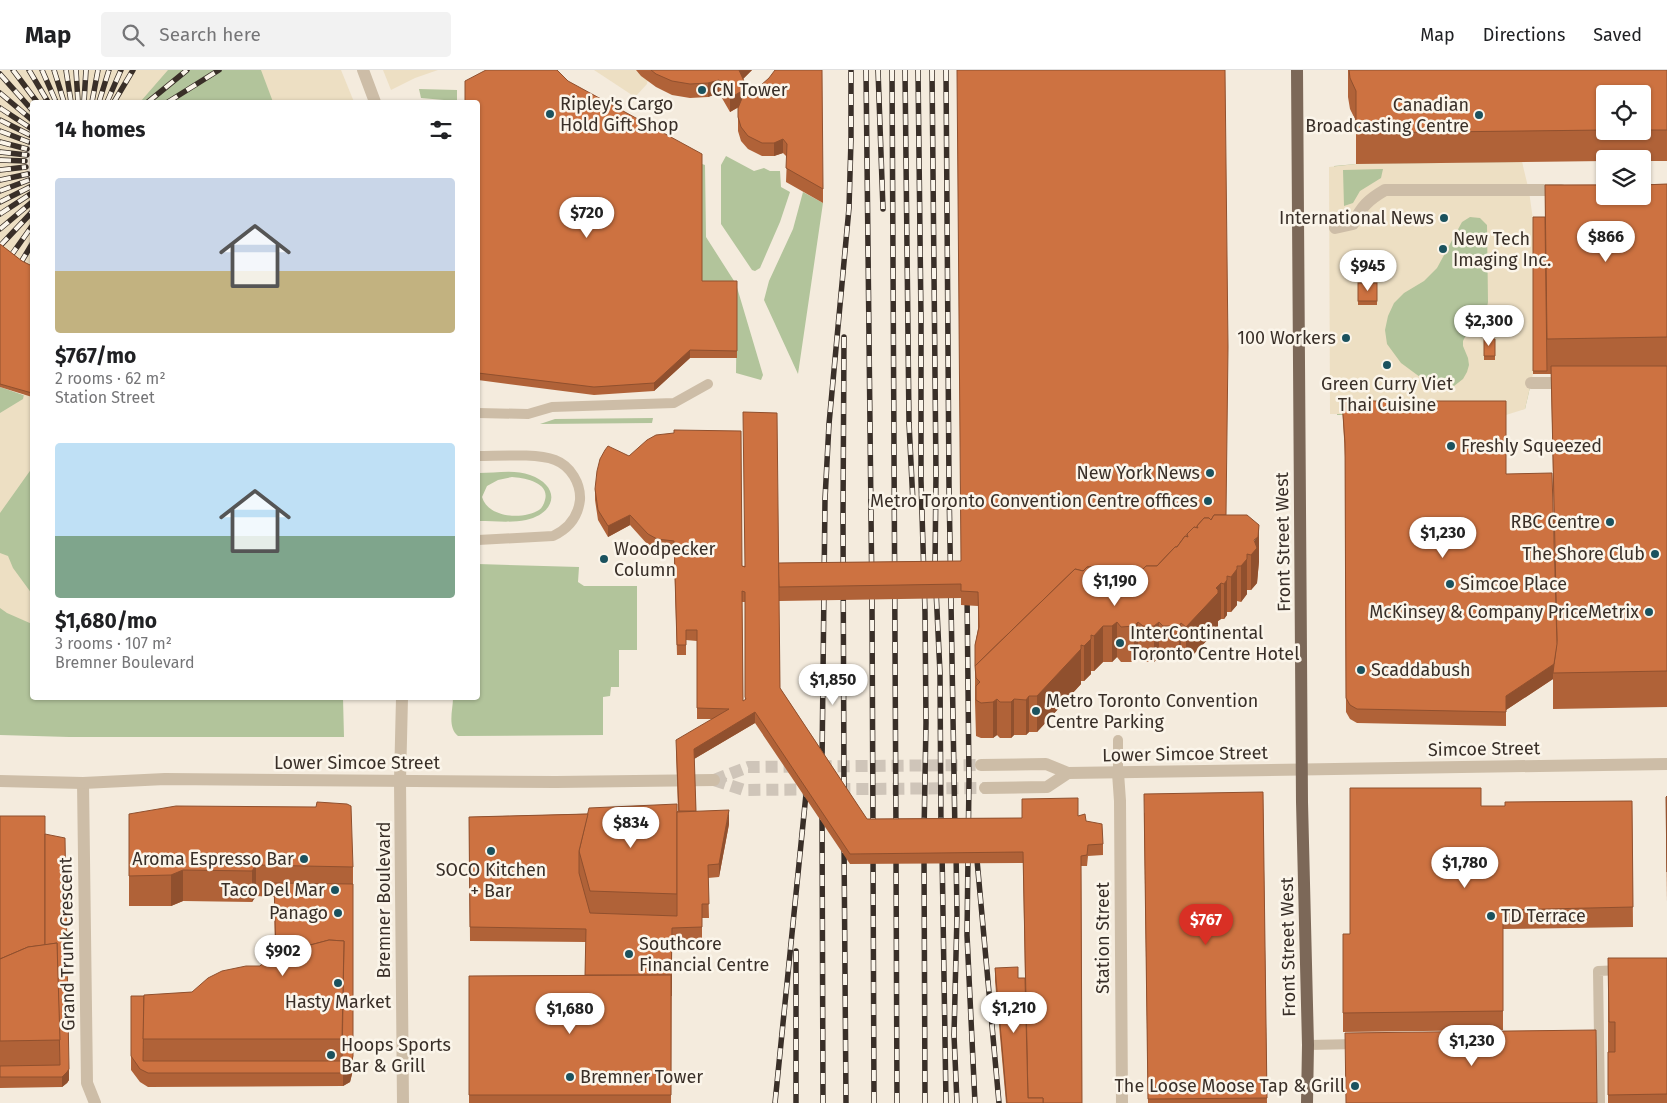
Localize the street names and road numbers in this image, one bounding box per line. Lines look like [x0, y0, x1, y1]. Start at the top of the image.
street label: Front Street West [1271, 471, 1295, 612]
street label: Simcoe Street [1428, 737, 1541, 761]
street label: Lower Simcoe Street [1102, 742, 1269, 766]
street label: Lower Simcoe Street [274, 752, 440, 774]
street label: Bremner Boulevard [373, 821, 395, 979]
street label: Grand Trunk Crescent [54, 856, 80, 1031]
street label: Front Street West [1276, 876, 1300, 1017]
street label: Station Street [1092, 881, 1114, 994]

